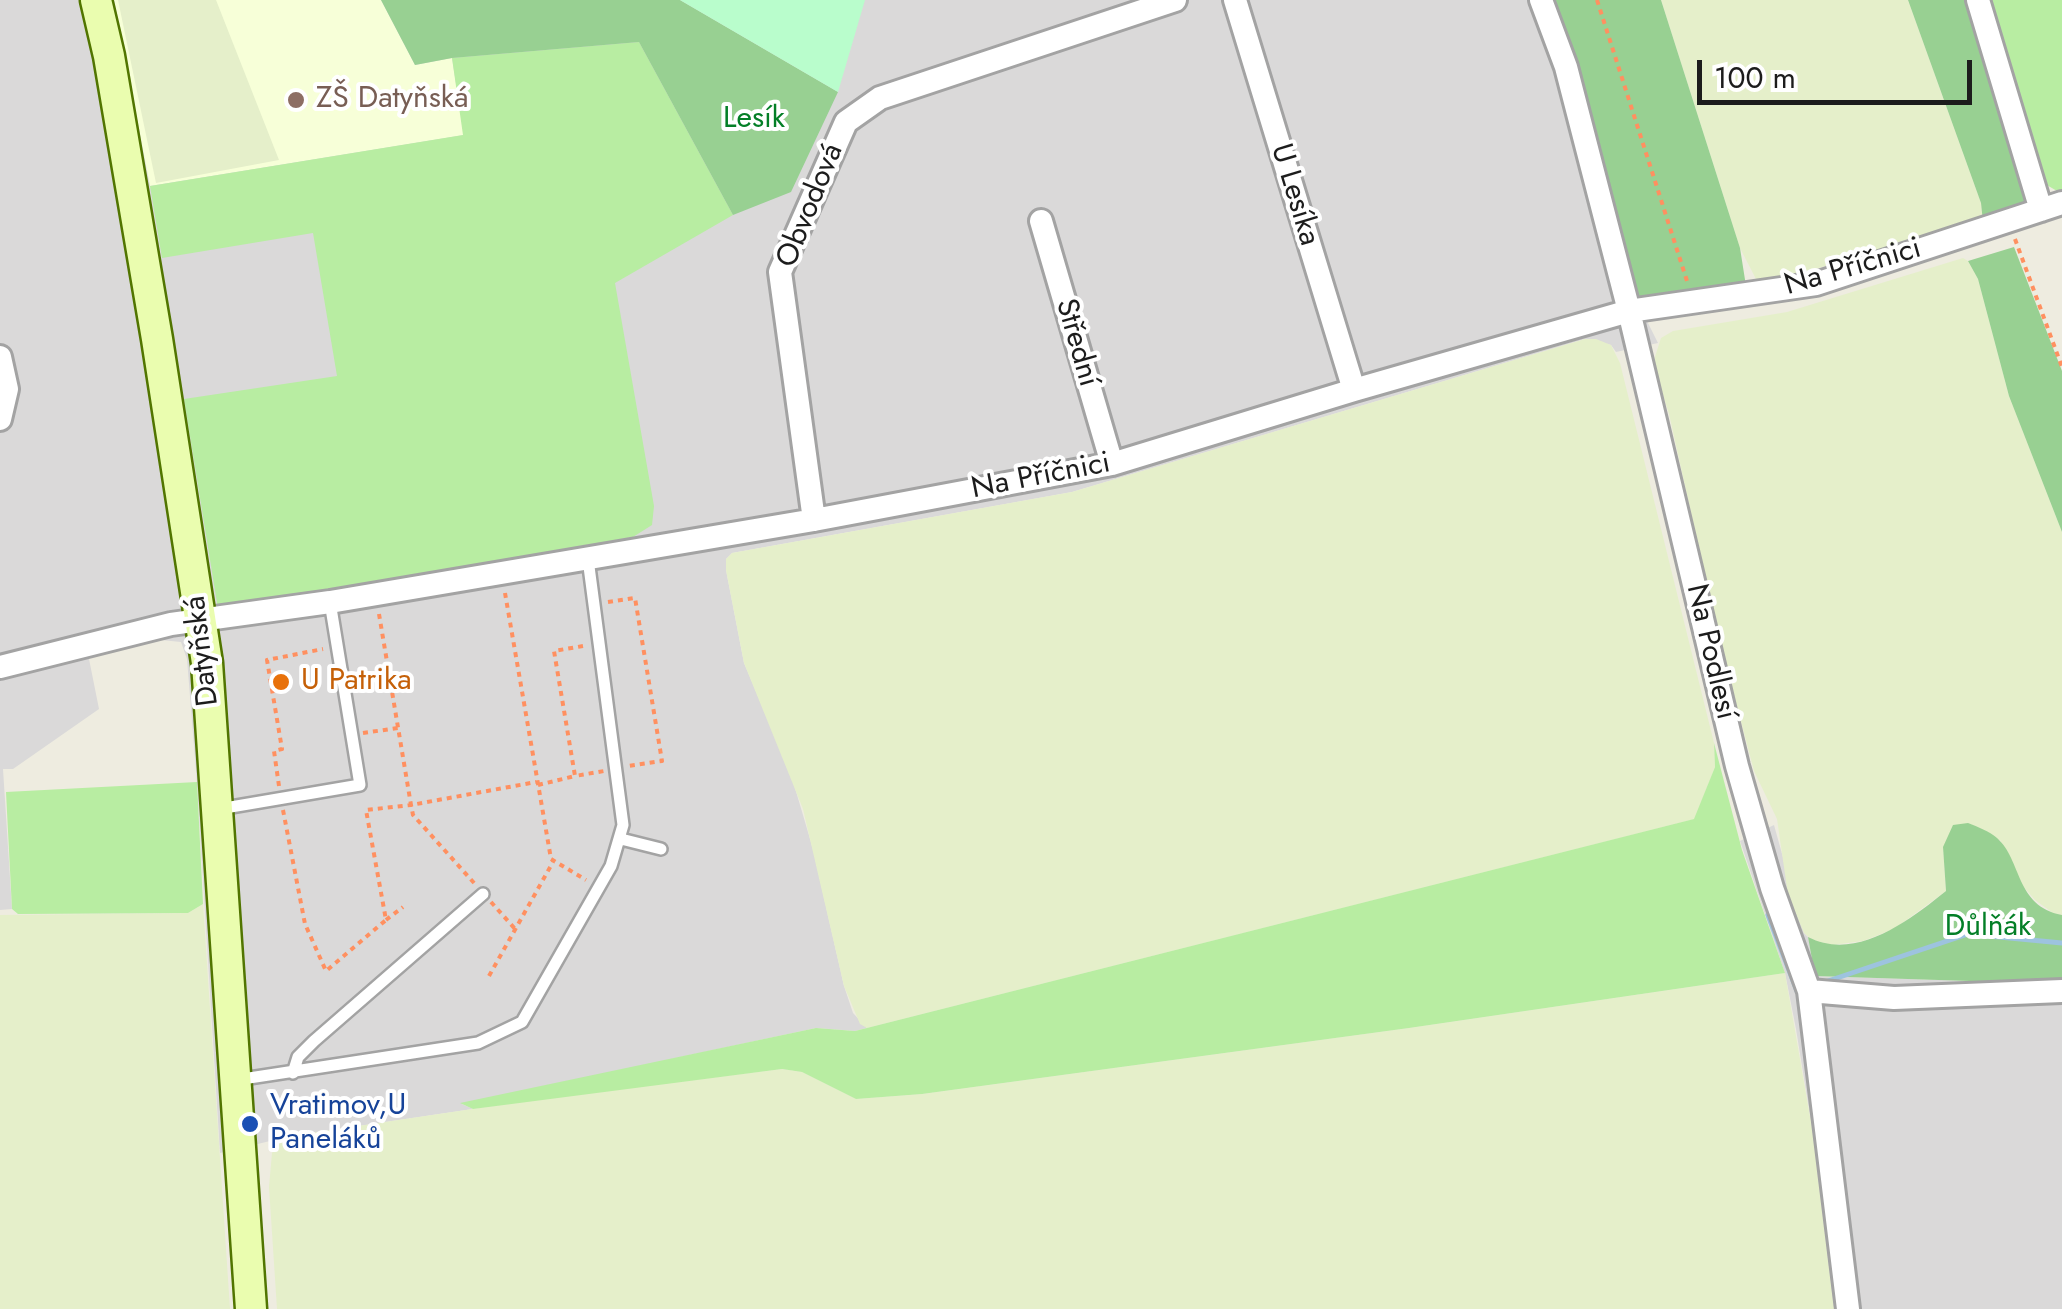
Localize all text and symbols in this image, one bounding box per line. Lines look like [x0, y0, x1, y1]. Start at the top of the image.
scale bar [1702, 40, 1977, 102]
text: 100 m [1714, 56, 1796, 99]
place label: ZŠ Datyňská [316, 82, 469, 118]
marker: ZŠ Datyňská [285, 89, 307, 111]
park label: Lesík [723, 102, 785, 138]
street label: Obvodová [770, 139, 852, 273]
street label: U Lesíka [1262, 140, 1326, 250]
street label: Na Příčnici [1780, 231, 1926, 305]
street label: Střední [1046, 295, 1106, 391]
street label: Na Příčnici [969, 446, 1113, 508]
street label: Na Podlesí [1677, 581, 1743, 723]
street label: Datyňská [178, 594, 228, 708]
place label: U Patrika [301, 664, 412, 700]
marker: U Patrika [270, 671, 292, 693]
park label: Důlňák [1945, 910, 2031, 946]
place label: Vratimov,U Paneláků [270, 1089, 406, 1160]
marker: Vratimov,U Paneláků [239, 1113, 261, 1135]

